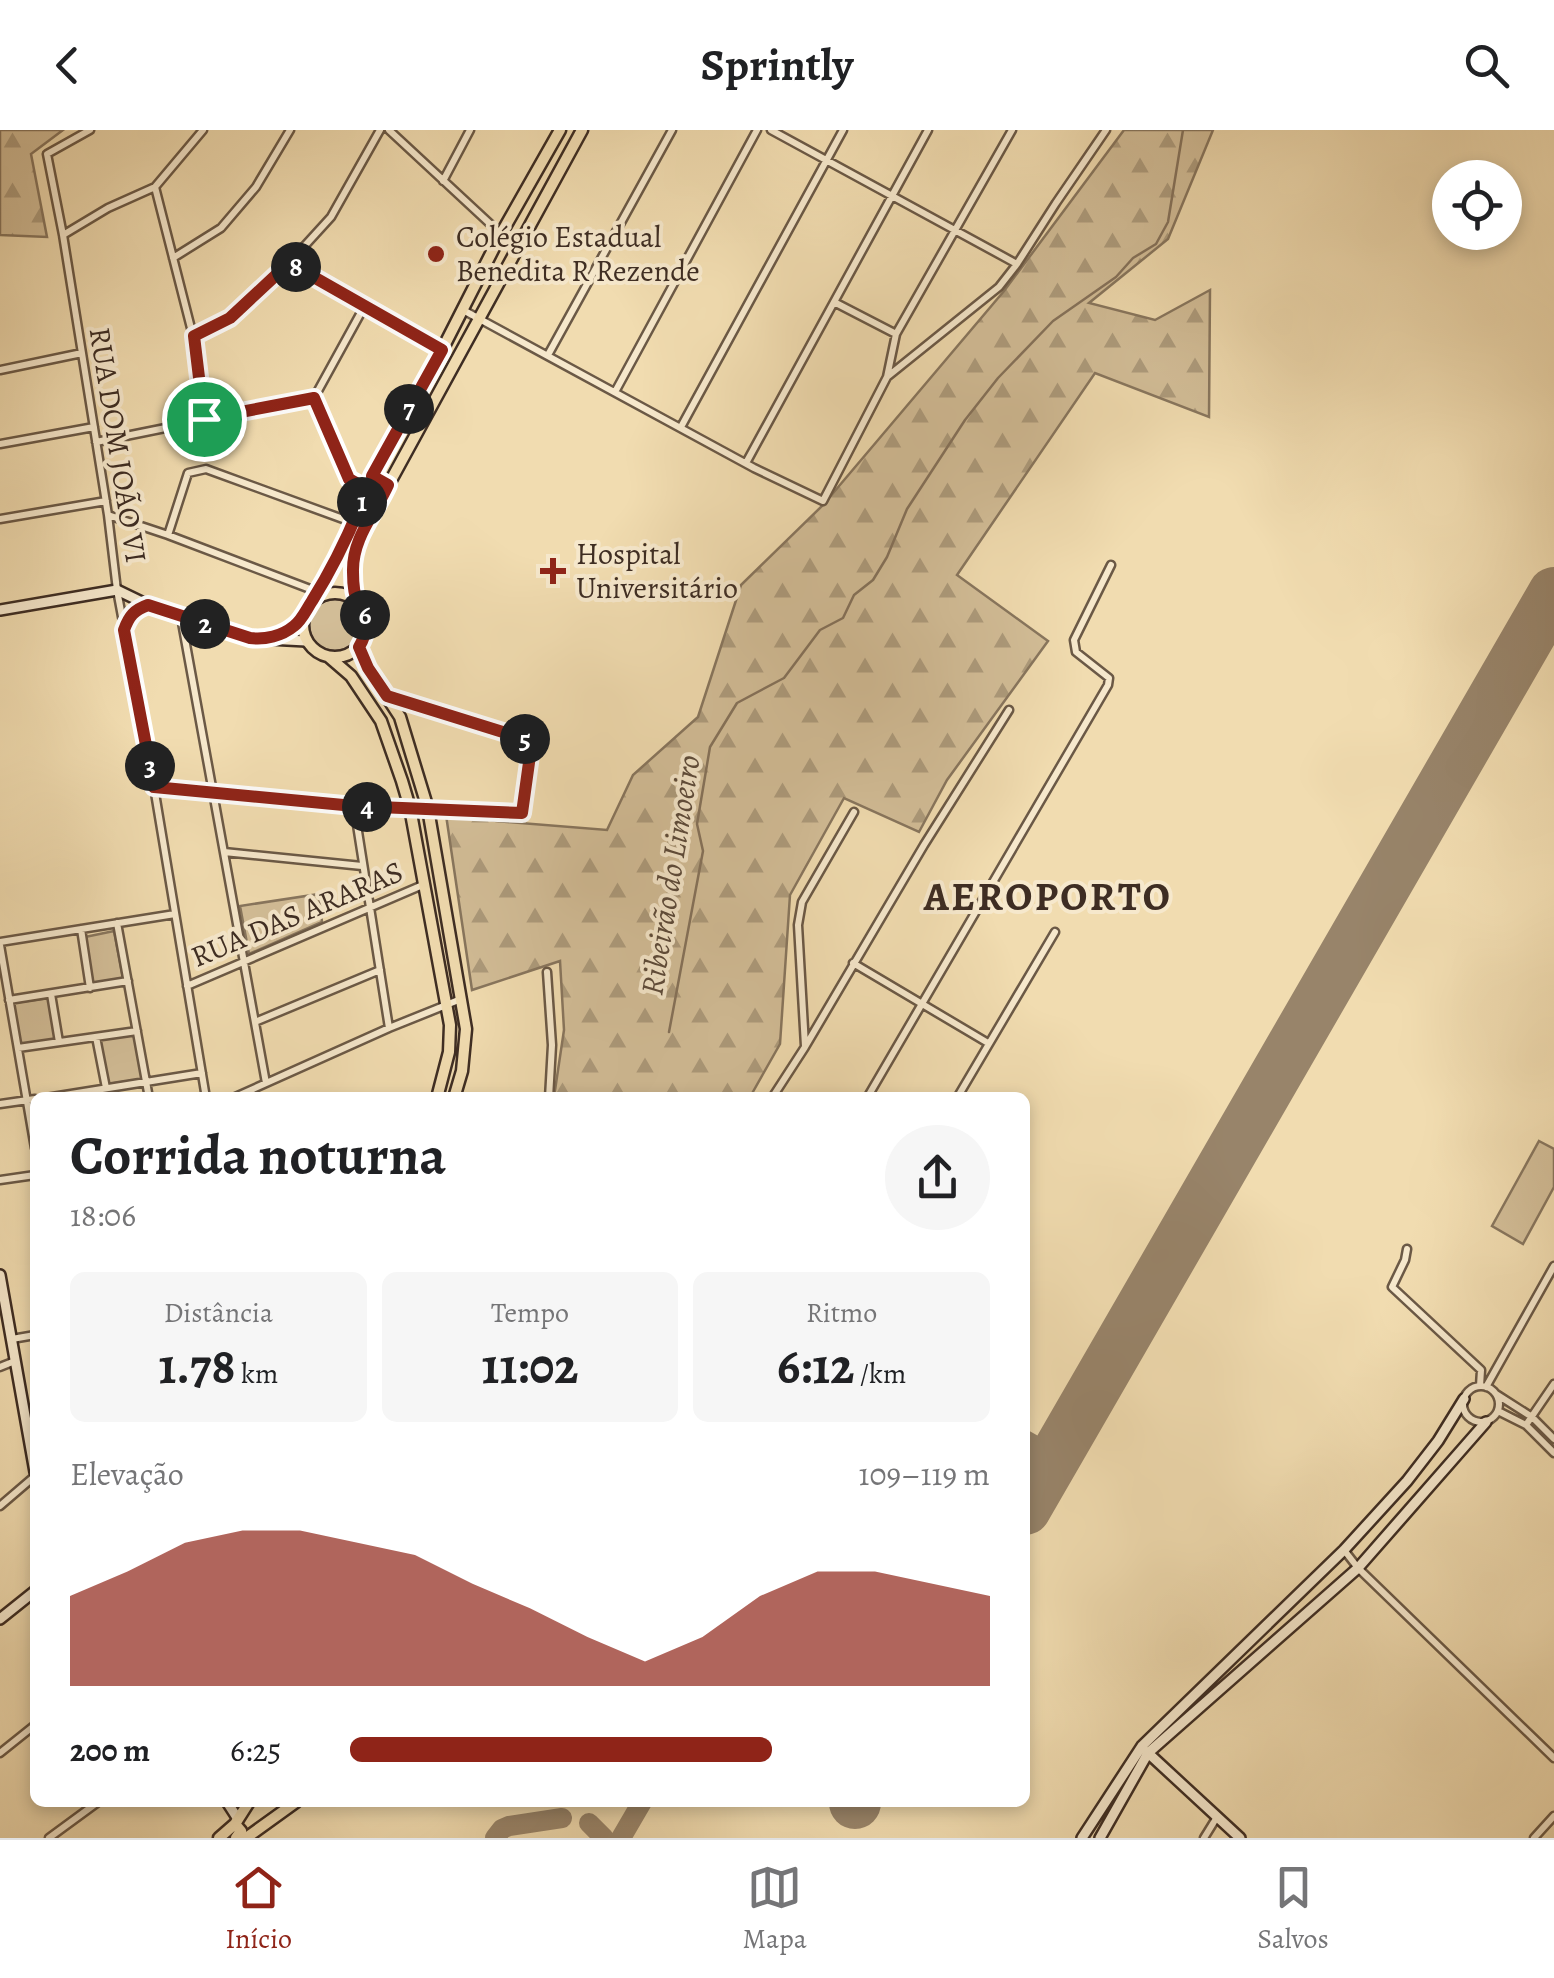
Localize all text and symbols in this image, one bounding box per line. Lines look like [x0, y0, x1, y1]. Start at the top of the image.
text: Sprintly [700, 34, 854, 96]
icon: back [40, 38, 95, 93]
icon: search [1459, 38, 1514, 93]
map controls [1432, 160, 1522, 250]
button: locate [1432, 160, 1522, 250]
place label: Colégio Estadual Benedita R Rezende [456, 217, 700, 291]
pin: 8 [271, 242, 321, 292]
marker: Colégio Estadual Benedita R Rezende [425, 243, 447, 265]
text: 8 [289, 248, 303, 286]
street label: RUA DOM JOÃO VI [80, 324, 156, 566]
pin [162, 377, 247, 462]
pin: 7 [384, 384, 434, 434]
text: 7 [403, 390, 415, 428]
icon: arrive [177, 392, 232, 447]
pin: 1 [337, 477, 387, 527]
text: 1 [357, 483, 367, 521]
place label: Hospital Universitário [576, 534, 738, 608]
marker: Hospital Universitário [540, 558, 566, 584]
pin: 6 [340, 590, 390, 640]
text: 6 [358, 596, 372, 634]
pin: 2 [180, 599, 230, 649]
text: 2 [198, 605, 212, 643]
pin: 5 [500, 714, 550, 764]
text: 5 [519, 720, 531, 758]
pin: 3 [125, 741, 175, 791]
text: 3 [144, 747, 156, 785]
water label: Ribeirão do Limoeiro [629, 752, 711, 998]
pin: 4 [342, 782, 392, 832]
text: 4 [360, 788, 374, 826]
street label: RUA DAS ARARAS [185, 851, 409, 977]
district label: AEROPORTO [923, 869, 1172, 924]
text: Corrida noturna [70, 1118, 446, 1193]
button: share [885, 1125, 990, 1230]
text: 18:06 [70, 1193, 136, 1237]
text: Distância [164, 1294, 273, 1332]
text: Tempo [491, 1294, 569, 1332]
text: Ritmo [806, 1294, 877, 1332]
text: 1.78 [158, 1332, 235, 1400]
text: 11:02 [481, 1332, 578, 1400]
text: 6:12 [777, 1332, 854, 1400]
text: km [235, 1355, 278, 1393]
text: /km [854, 1355, 906, 1393]
text: Elevação [70, 1452, 184, 1496]
text: 109–119 m [859, 1452, 990, 1496]
text: 200 m [70, 1728, 150, 1772]
text: 6:25 [230, 1728, 281, 1772]
tab: Início [225, 1860, 292, 1958]
tab: Mapa [743, 1860, 807, 1958]
tab: Salvos [1257, 1860, 1329, 1958]

